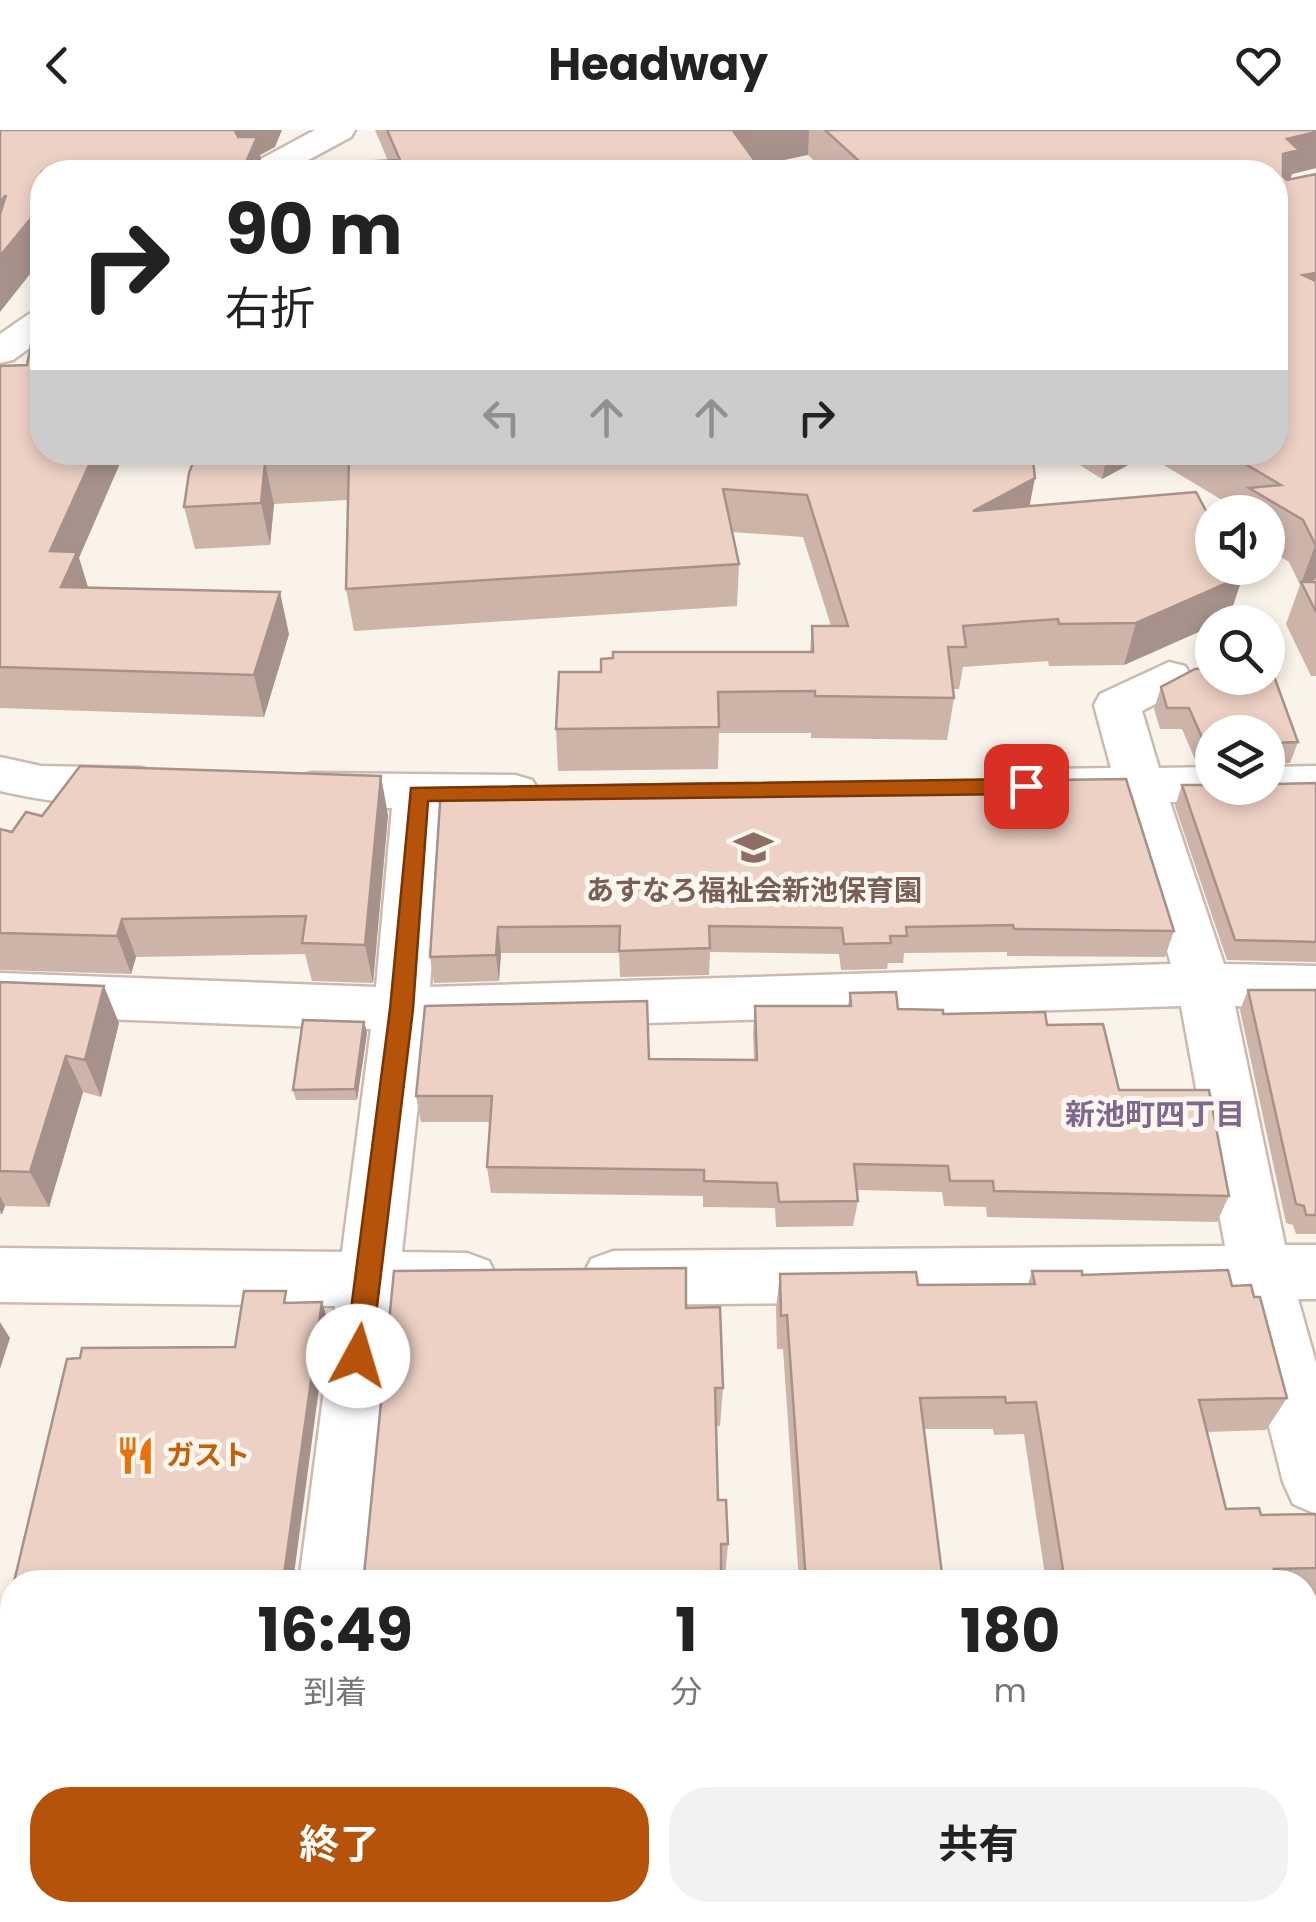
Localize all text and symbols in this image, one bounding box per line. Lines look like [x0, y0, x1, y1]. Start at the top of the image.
text: Headway [548, 33, 768, 96]
icon: back [30, 38, 85, 93]
icon: heart [1231, 38, 1286, 93]
text: 90 m [225, 180, 403, 279]
icon: right [60, 200, 190, 330]
text: 右折 [225, 277, 315, 340]
icon: left [474, 390, 529, 445]
icon: ahead [579, 390, 634, 445]
icon: ahead [684, 390, 739, 445]
icon: right [789, 390, 844, 445]
map controls [1195, 495, 1285, 805]
button: sound [1195, 495, 1285, 585]
button: search [1195, 605, 1285, 695]
button: layers [1195, 715, 1285, 805]
pin [984, 744, 1069, 829]
icon: arrive [999, 759, 1054, 814]
school or university icon: あすなろ福祉会新池保育園 [733, 827, 775, 869]
place label: あすなろ福祉会新池保育園 [586, 871, 922, 910]
district label: 新池町四丁目 [1065, 1093, 1245, 1136]
position arrow [306, 1304, 410, 1408]
restaurant icon: ガスト [115, 1434, 157, 1476]
place label: ガスト [166, 1436, 250, 1475]
text: 16:49 [258, 1588, 413, 1672]
text: 1 [675, 1588, 698, 1672]
text: 180 [960, 1589, 1060, 1673]
text: m [994, 1668, 1027, 1713]
text: 到着 [303, 1669, 367, 1714]
text: 分 [670, 1669, 702, 1714]
button: 終了 [30, 1787, 649, 1902]
button: 共有 [669, 1787, 1288, 1902]

